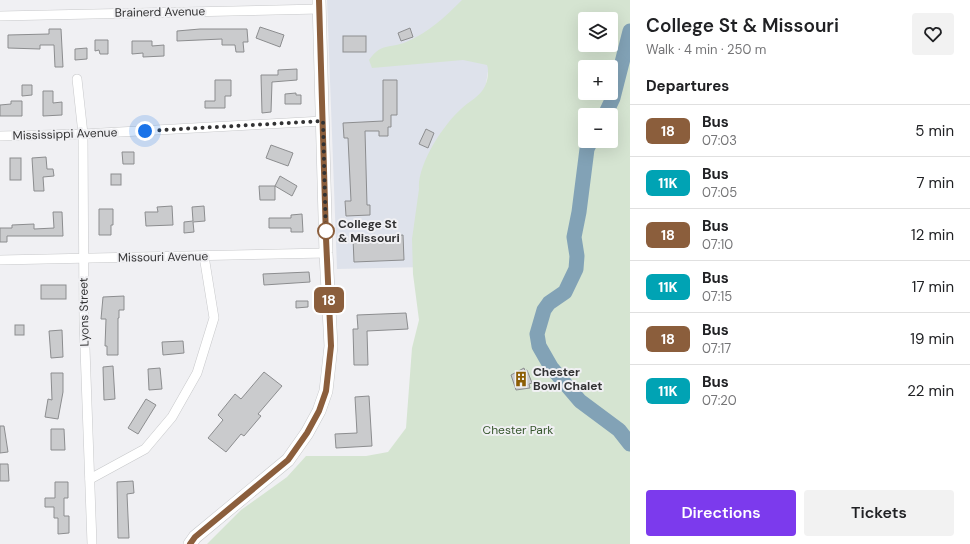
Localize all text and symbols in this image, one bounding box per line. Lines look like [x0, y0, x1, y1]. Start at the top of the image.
street label: Brainerd Avenue [115, 3, 206, 21]
map controls [578, 12, 618, 148]
button: layers [578, 12, 618, 52]
text: College St & Missouri [646, 13, 839, 38]
button: heart [912, 13, 954, 55]
text: Walk · 4 min · 250 m [646, 41, 766, 58]
button: + [578, 60, 618, 100]
text: Departures [646, 76, 729, 96]
button: − [578, 108, 618, 148]
text: Bus [702, 112, 729, 132]
your location [135, 121, 155, 141]
text: 5 min [915, 121, 954, 141]
text: 18 [661, 122, 675, 140]
street label: Mississippi Avenue [12, 124, 118, 144]
text: 07:03 [702, 132, 737, 149]
text: Bus [702, 164, 729, 184]
text: 7 min [916, 173, 954, 193]
text: 11K [658, 174, 678, 192]
text: 07:05 [702, 184, 737, 201]
place label: College St & Missouri [338, 216, 400, 246]
text: Bus [702, 216, 729, 236]
marker: College St & Missouri [317, 222, 335, 240]
text: 12 min [911, 225, 954, 245]
text: 18 [661, 226, 675, 244]
text: 07:10 [702, 236, 733, 253]
street label: Missouri Avenue [118, 248, 208, 266]
text: Bus [702, 268, 729, 288]
street label: Lyons Street [75, 277, 93, 347]
text: 17 min [912, 277, 954, 297]
text: 11K [658, 278, 678, 296]
line badge: 18 [311, 287, 347, 313]
text: 07:15 [702, 288, 732, 305]
text: 18 [322, 291, 336, 309]
text: Bus [702, 320, 729, 340]
text: 19 min [910, 329, 954, 349]
text: 18 [661, 330, 675, 348]
text: 07:17 [702, 340, 731, 357]
place label: Chester Bowl Chalet [533, 364, 602, 394]
building icon: Chester Bowl Chalet [512, 370, 530, 388]
text: Bus [702, 372, 729, 392]
text: 22 min [907, 381, 954, 401]
text: 11K [658, 382, 678, 400]
text: 07:20 [702, 392, 737, 409]
park label: Chester Park [483, 422, 553, 438]
button: Directions [646, 490, 796, 536]
button: Tickets [804, 490, 954, 536]

